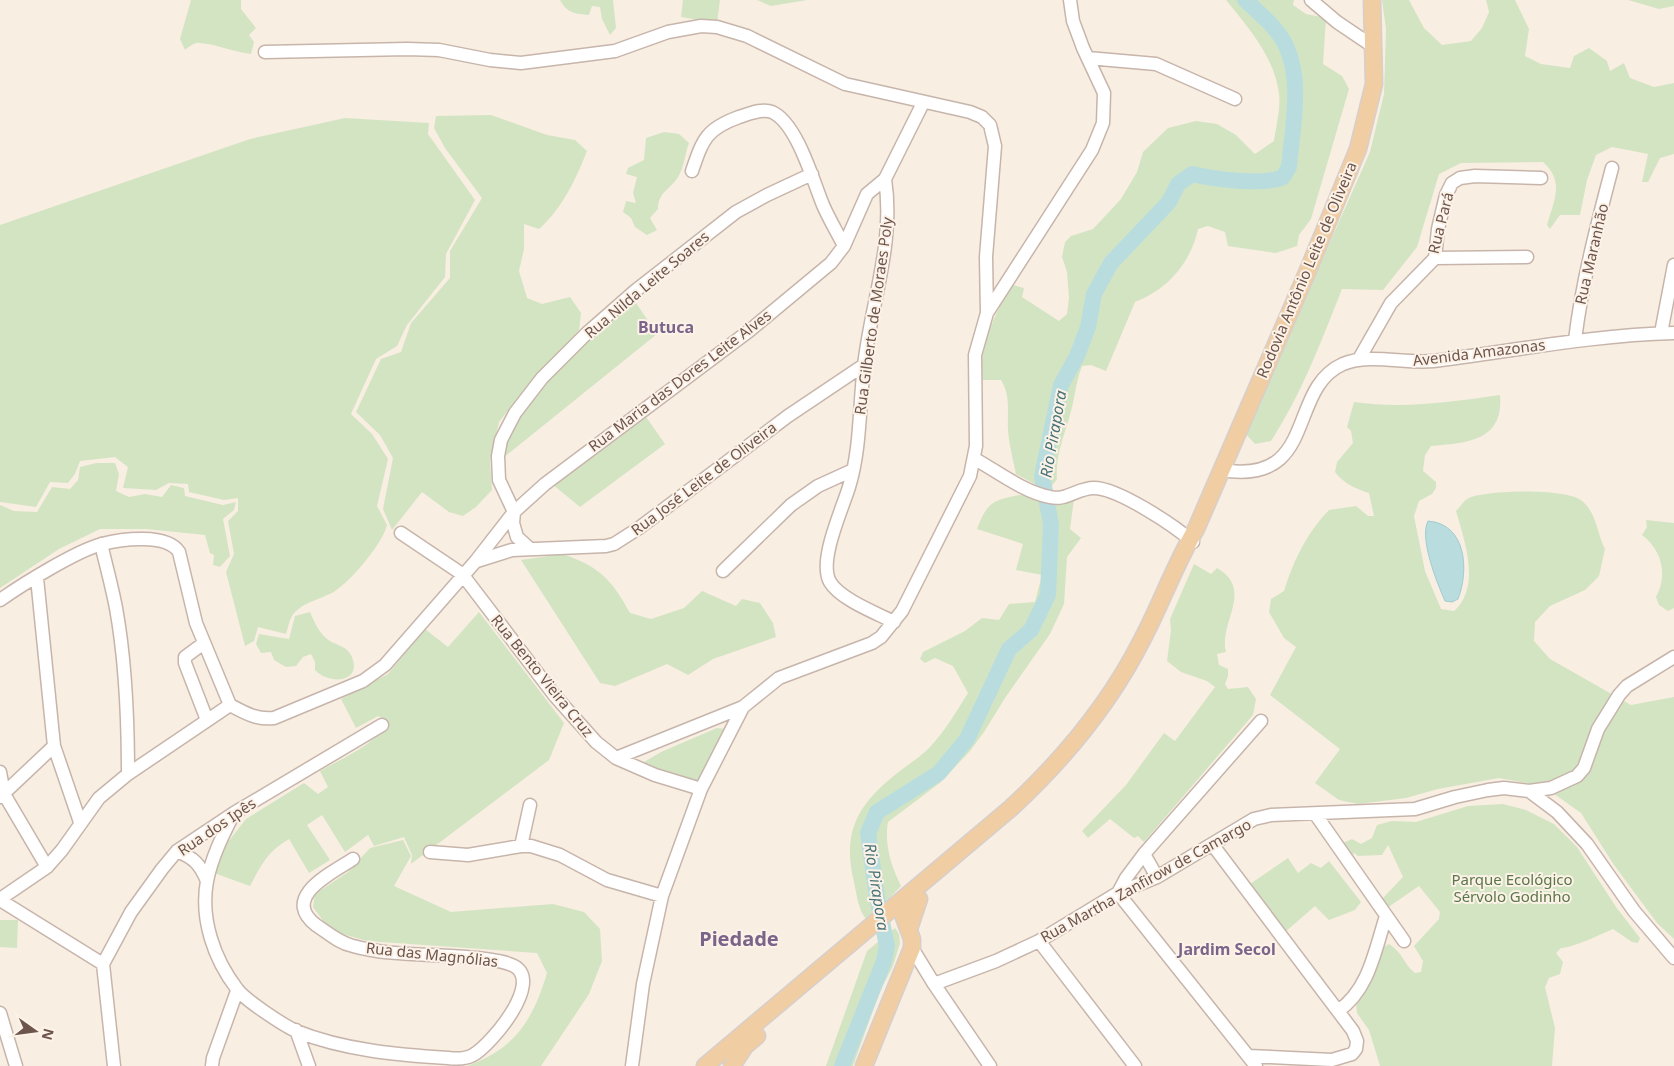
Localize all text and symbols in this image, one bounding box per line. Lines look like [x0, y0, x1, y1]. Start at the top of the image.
street label: Rodovia Antônio Leite de Oliveira [1251, 158, 1361, 381]
street label: Rua Pará [1423, 190, 1457, 256]
street label: Rua Maranhão [1570, 201, 1612, 306]
street label: Rua Gilberto de Moraes Poly [849, 215, 897, 416]
street label: Rua Nilda Leite Soares [580, 226, 713, 342]
street label: Rua Maria das Dores Leite Alves [584, 305, 775, 456]
district label: Butuca [638, 316, 694, 338]
street label: Avenida Amazonas [1411, 334, 1546, 370]
water label: Rio Pirapora [1035, 389, 1071, 479]
street label: Rua José Leite de Oliveira [627, 417, 780, 539]
street label: Rua Bento Vieira Cruz [487, 610, 598, 741]
street label: Rua dos Ipês [173, 793, 259, 860]
street label: Rua Martha Zanfirow de Camargo [1037, 814, 1254, 947]
water label: Rio Pirapora [859, 842, 895, 932]
park label: Parque Ecológico Sérvolo Godinho [1451, 869, 1573, 906]
district label: Piedade [699, 925, 779, 952]
street label: Rua das Magnólias [365, 937, 499, 971]
district label: Jardim Secol [1176, 938, 1276, 960]
north arrow [10, 1006, 60, 1056]
text: N [38, 1026, 59, 1042]

